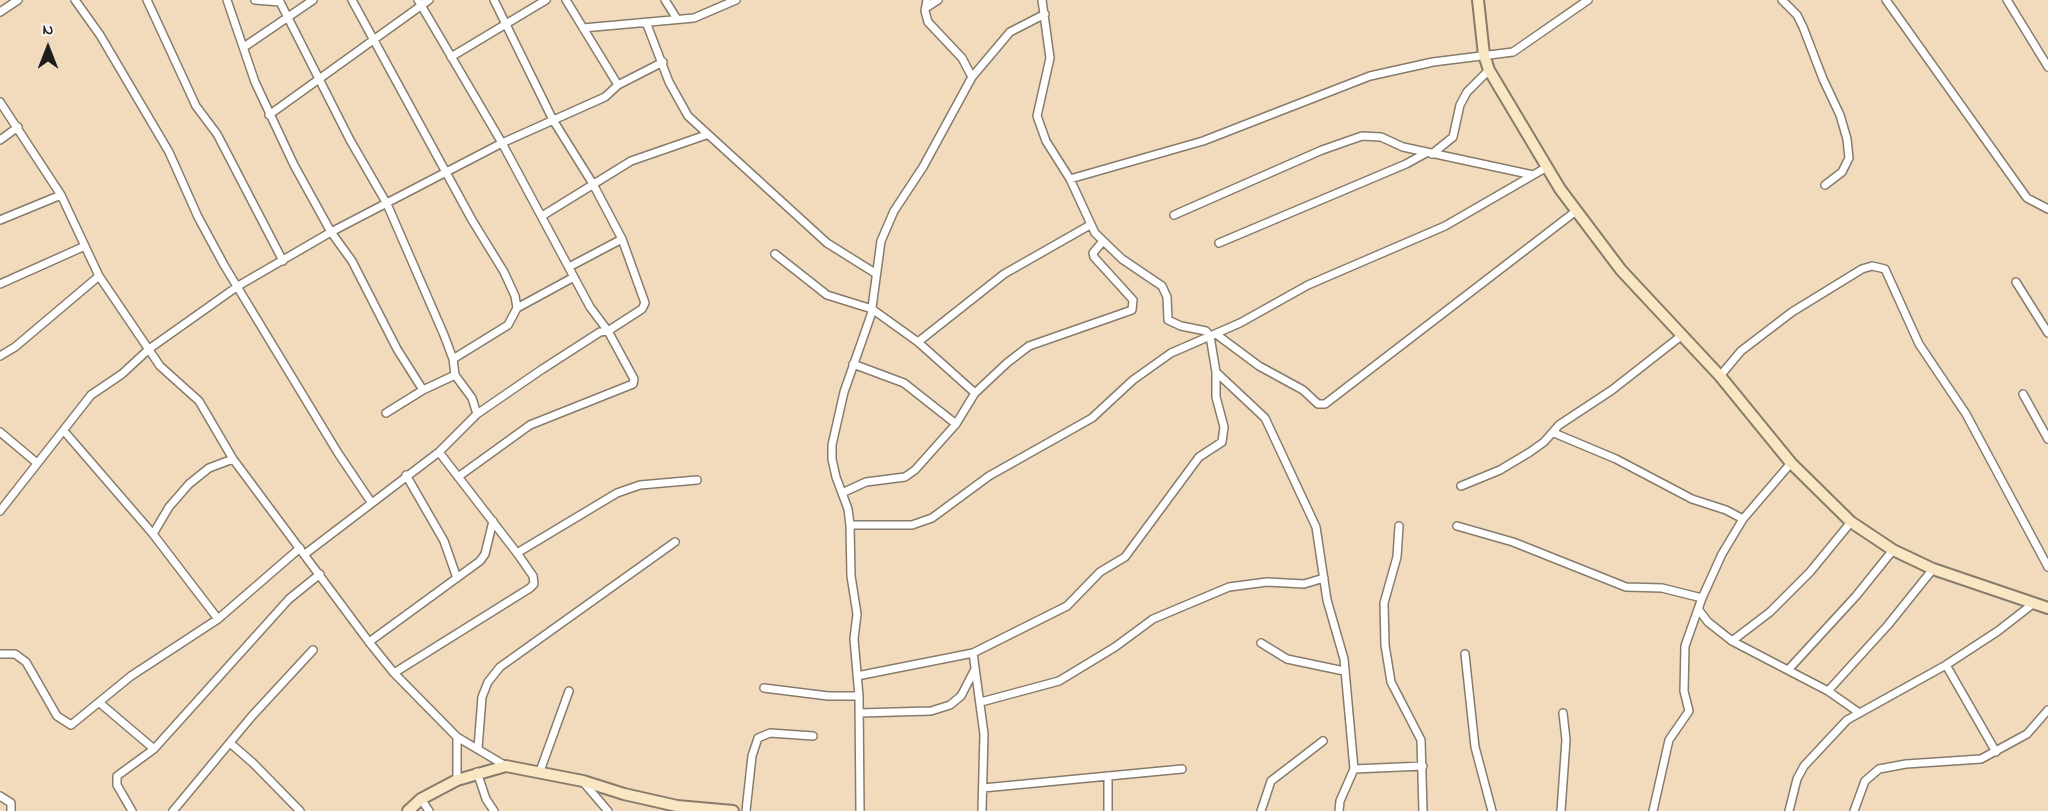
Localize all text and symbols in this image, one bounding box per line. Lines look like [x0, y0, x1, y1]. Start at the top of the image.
north arrow [18, 18, 78, 78]
text: N [43, 18, 53, 42]

